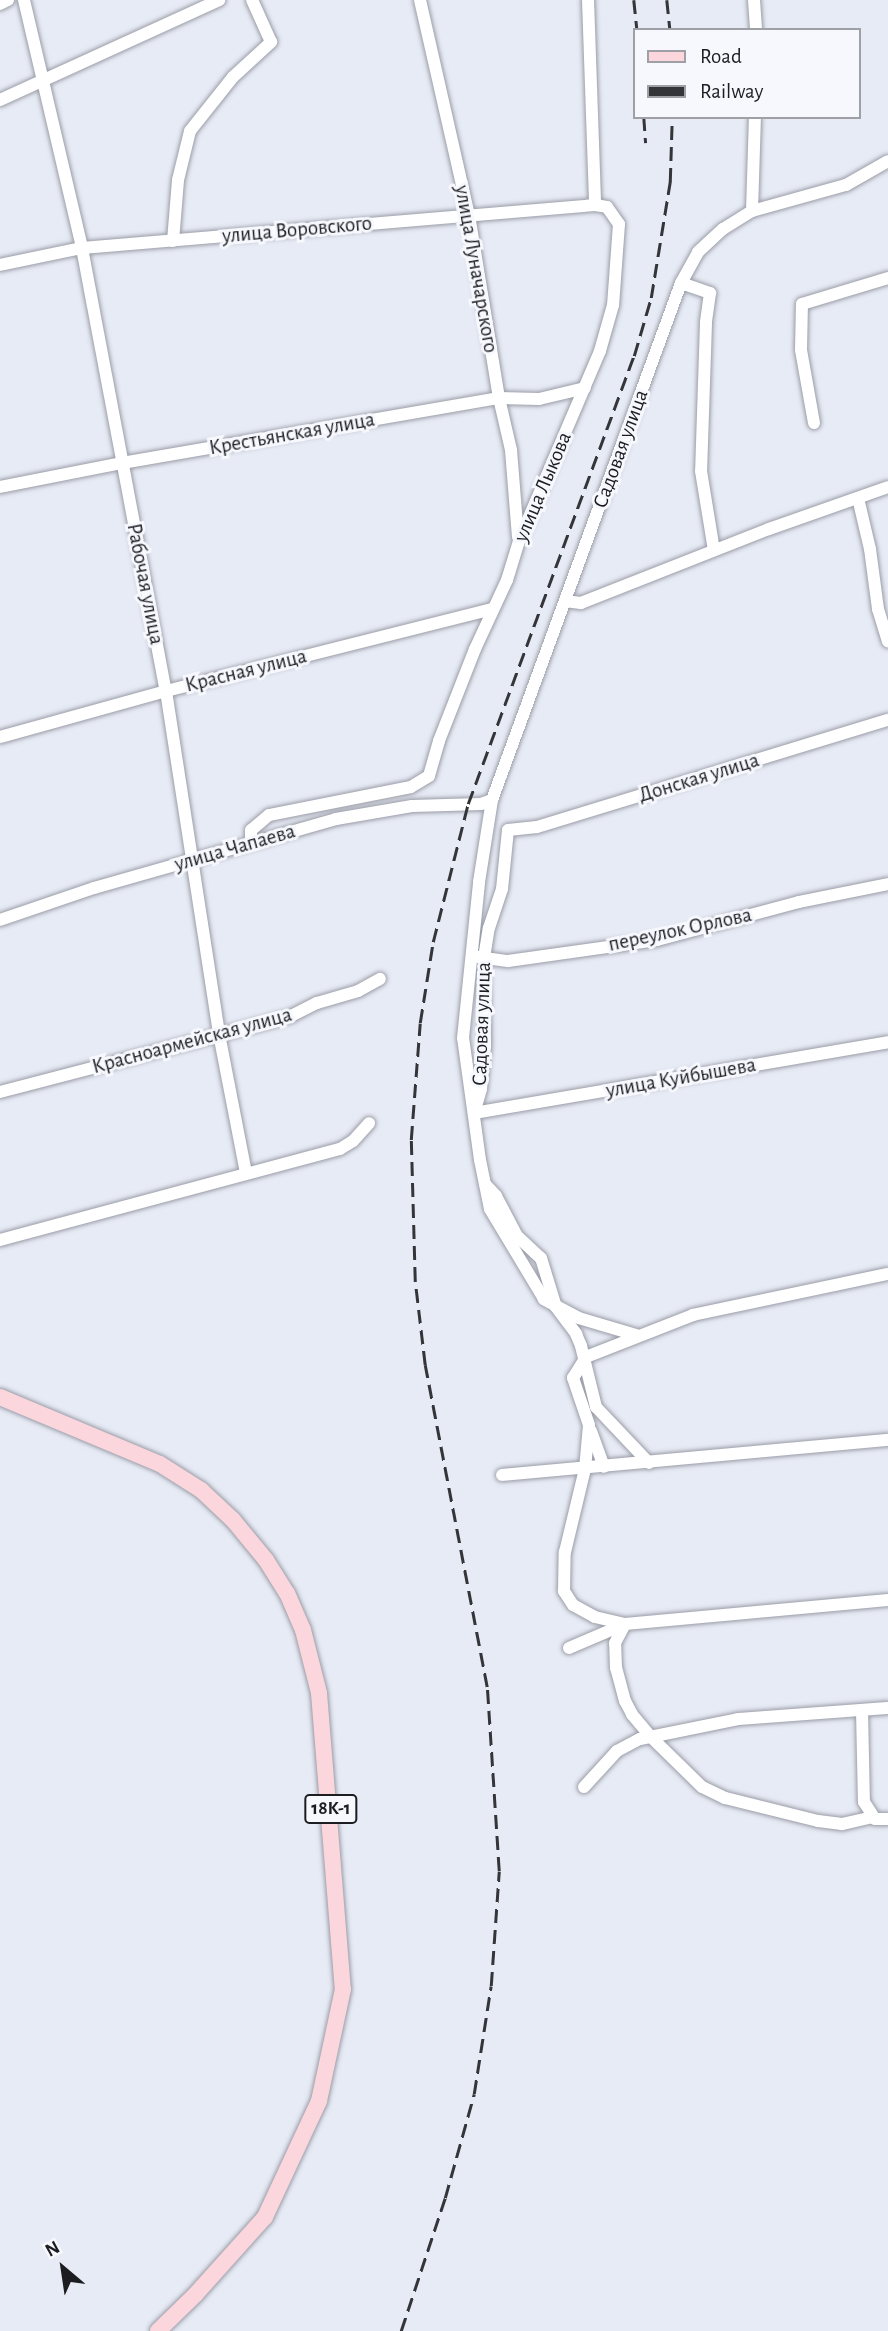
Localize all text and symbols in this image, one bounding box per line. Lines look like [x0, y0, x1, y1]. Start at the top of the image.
legend [632, 28, 860, 119]
text: Road [700, 46, 742, 67]
text: Railway [700, 81, 763, 102]
street label: улица Луначарского [449, 183, 503, 355]
street label: улица Воровского [221, 211, 373, 249]
street label: Садовая улица [588, 386, 654, 512]
street label: Крестьянская улица [207, 407, 377, 461]
street label: улица Лыкова [509, 428, 577, 546]
street label: Рабочая улица [121, 521, 169, 647]
street label: Красная улица [183, 644, 309, 698]
street label: Донская улица [636, 748, 762, 808]
street label: улица Чапаева [172, 819, 298, 877]
street label: переулок Орлова [606, 902, 754, 958]
street label: Садовая улица [467, 961, 497, 1087]
street label: Красноармейская улица [89, 1002, 295, 1080]
street label: улица Куйбышева [604, 1052, 758, 1104]
road number: 18К-1 [303, 1794, 359, 1825]
north arrow [28, 2233, 98, 2303]
text: N [42, 2238, 63, 2261]

